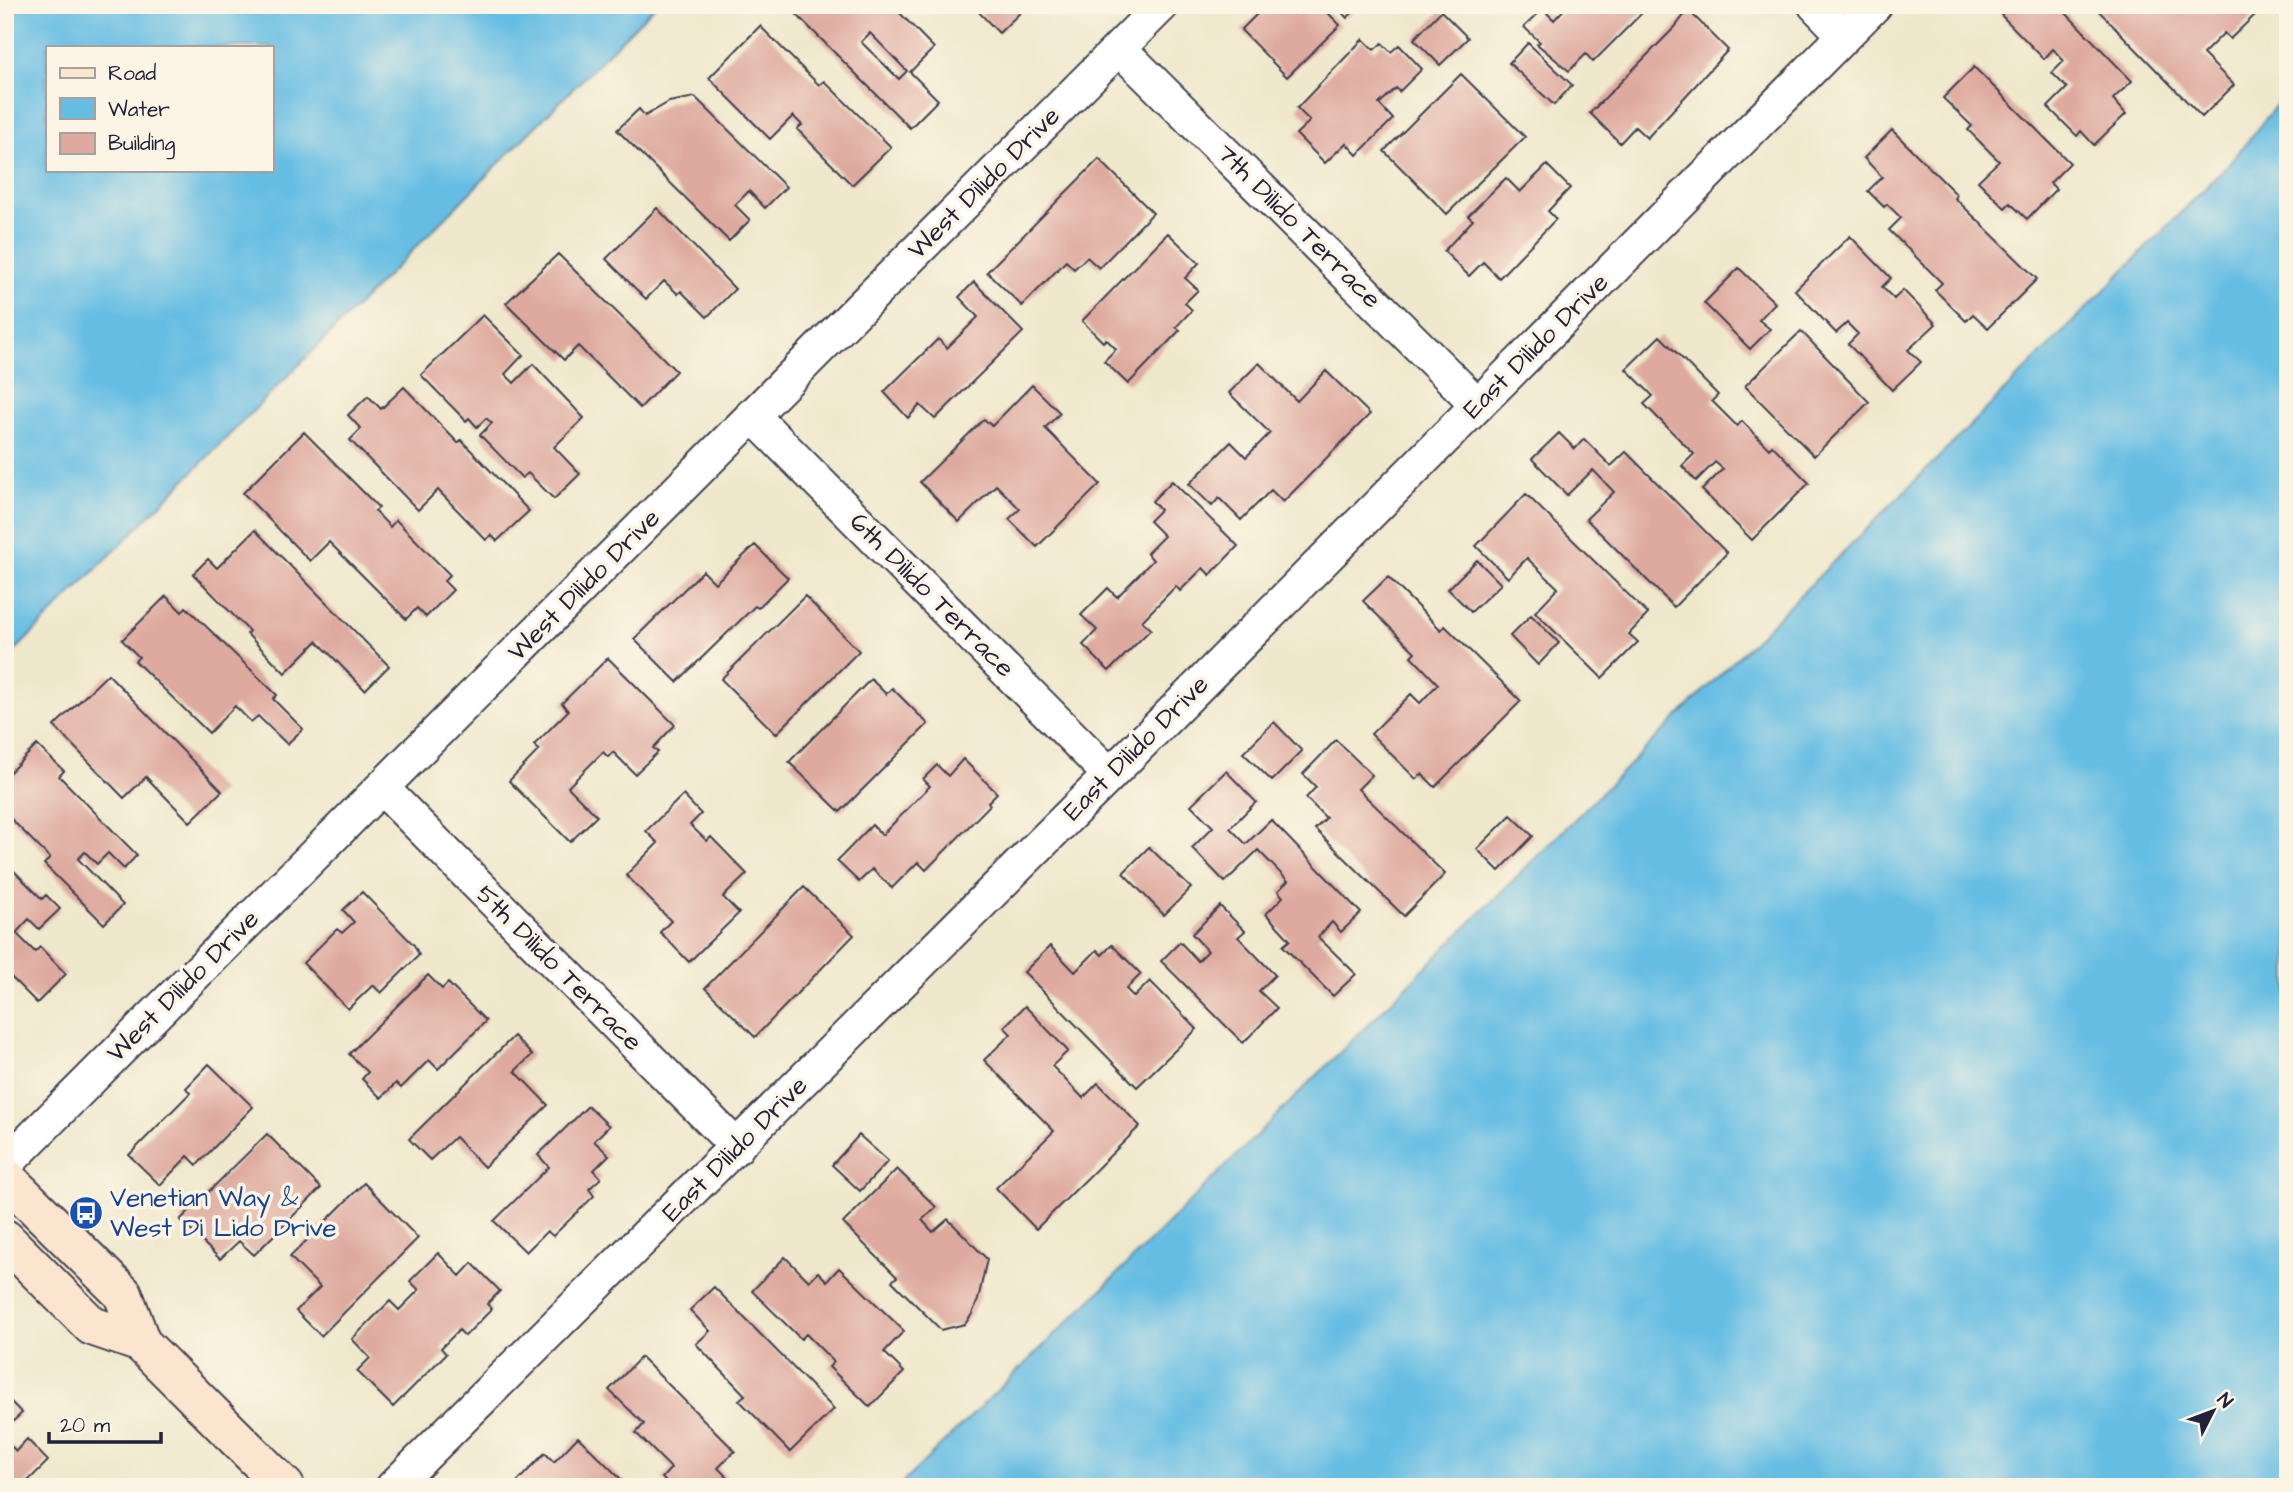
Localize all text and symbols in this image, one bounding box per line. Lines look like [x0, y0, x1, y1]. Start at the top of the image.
legend [46, 46, 273, 172]
text: Road [108, 59, 156, 88]
text: Water [108, 95, 170, 124]
street label: West Dilido Drive [900, 99, 1068, 267]
text: Building [108, 129, 176, 160]
street label: 7th Dilido Terrace [1209, 136, 1389, 316]
street label: East Dilido Drive [1455, 265, 1617, 427]
street label: West Dilido Drive [500, 501, 668, 669]
street label: 6th Dilido Terrace [841, 504, 1023, 686]
street label: East Dilido Drive [1055, 667, 1217, 829]
street label: 5th Dilido Terrace [468, 877, 650, 1059]
street label: West Dilido Drive [99, 902, 267, 1070]
street label: East Dilido Drive [654, 1068, 816, 1230]
place label: Venetian Way & West Di Lido Drive [110, 1180, 337, 1246]
bus stop icon: Venetian Way & West Di Lido Drive [67, 1194, 105, 1232]
north arrow [2178, 1376, 2248, 1446]
text: N [2210, 1387, 2239, 1414]
scale bar [49, 1401, 161, 1445]
text: 20 m [60, 1411, 111, 1440]

